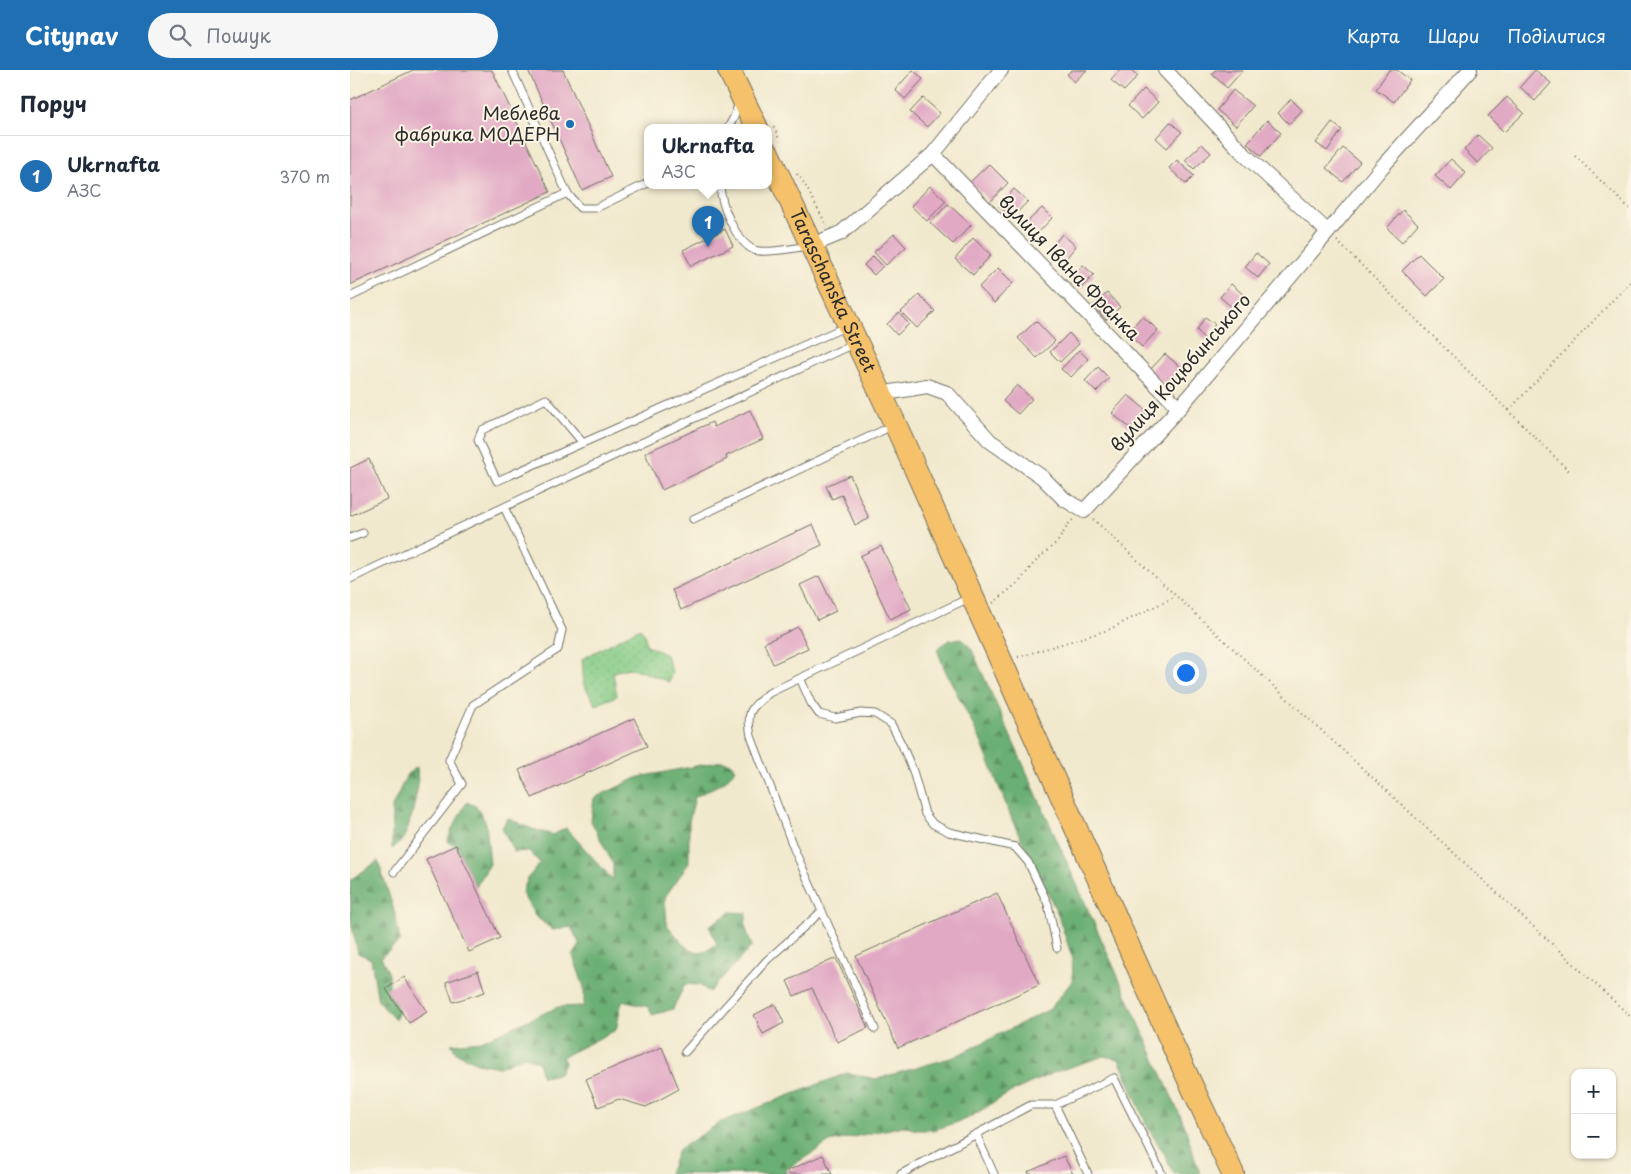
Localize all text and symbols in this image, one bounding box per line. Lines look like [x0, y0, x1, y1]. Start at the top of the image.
search box [148, 13, 498, 58]
text: Citynav [25, 17, 118, 53]
icon: search [166, 21, 194, 49]
text: Пошук [206, 21, 271, 49]
text: Карта [1347, 22, 1400, 49]
text: Шари [1428, 22, 1480, 49]
text: Поділитися [1508, 22, 1606, 49]
text: Поруч [20, 87, 87, 119]
place label: Меблева фабрика МОДЕРН [394, 99, 561, 147]
marker: Меблева фабрика МОДЕРН [564, 118, 576, 130]
popup [644, 124, 772, 189]
text: Ukrnafta [661, 131, 755, 159]
text: Ukrnafta [67, 150, 160, 178]
text: АЗС [661, 159, 696, 183]
text: 1 [32, 164, 40, 188]
text: 370 m [280, 164, 330, 188]
text: АЗС [67, 178, 102, 202]
street label: вулиця Івана Франка [993, 188, 1148, 347]
street label: Taraschanska Street [784, 203, 884, 377]
pin: 1 [692, 206, 724, 247]
street label: вулиця Коцюбинського [1103, 287, 1256, 457]
your location [1173, 660, 1199, 686]
map controls [1571, 1069, 1616, 1159]
button: + [1571, 1069, 1616, 1114]
button: − [1571, 1114, 1616, 1159]

